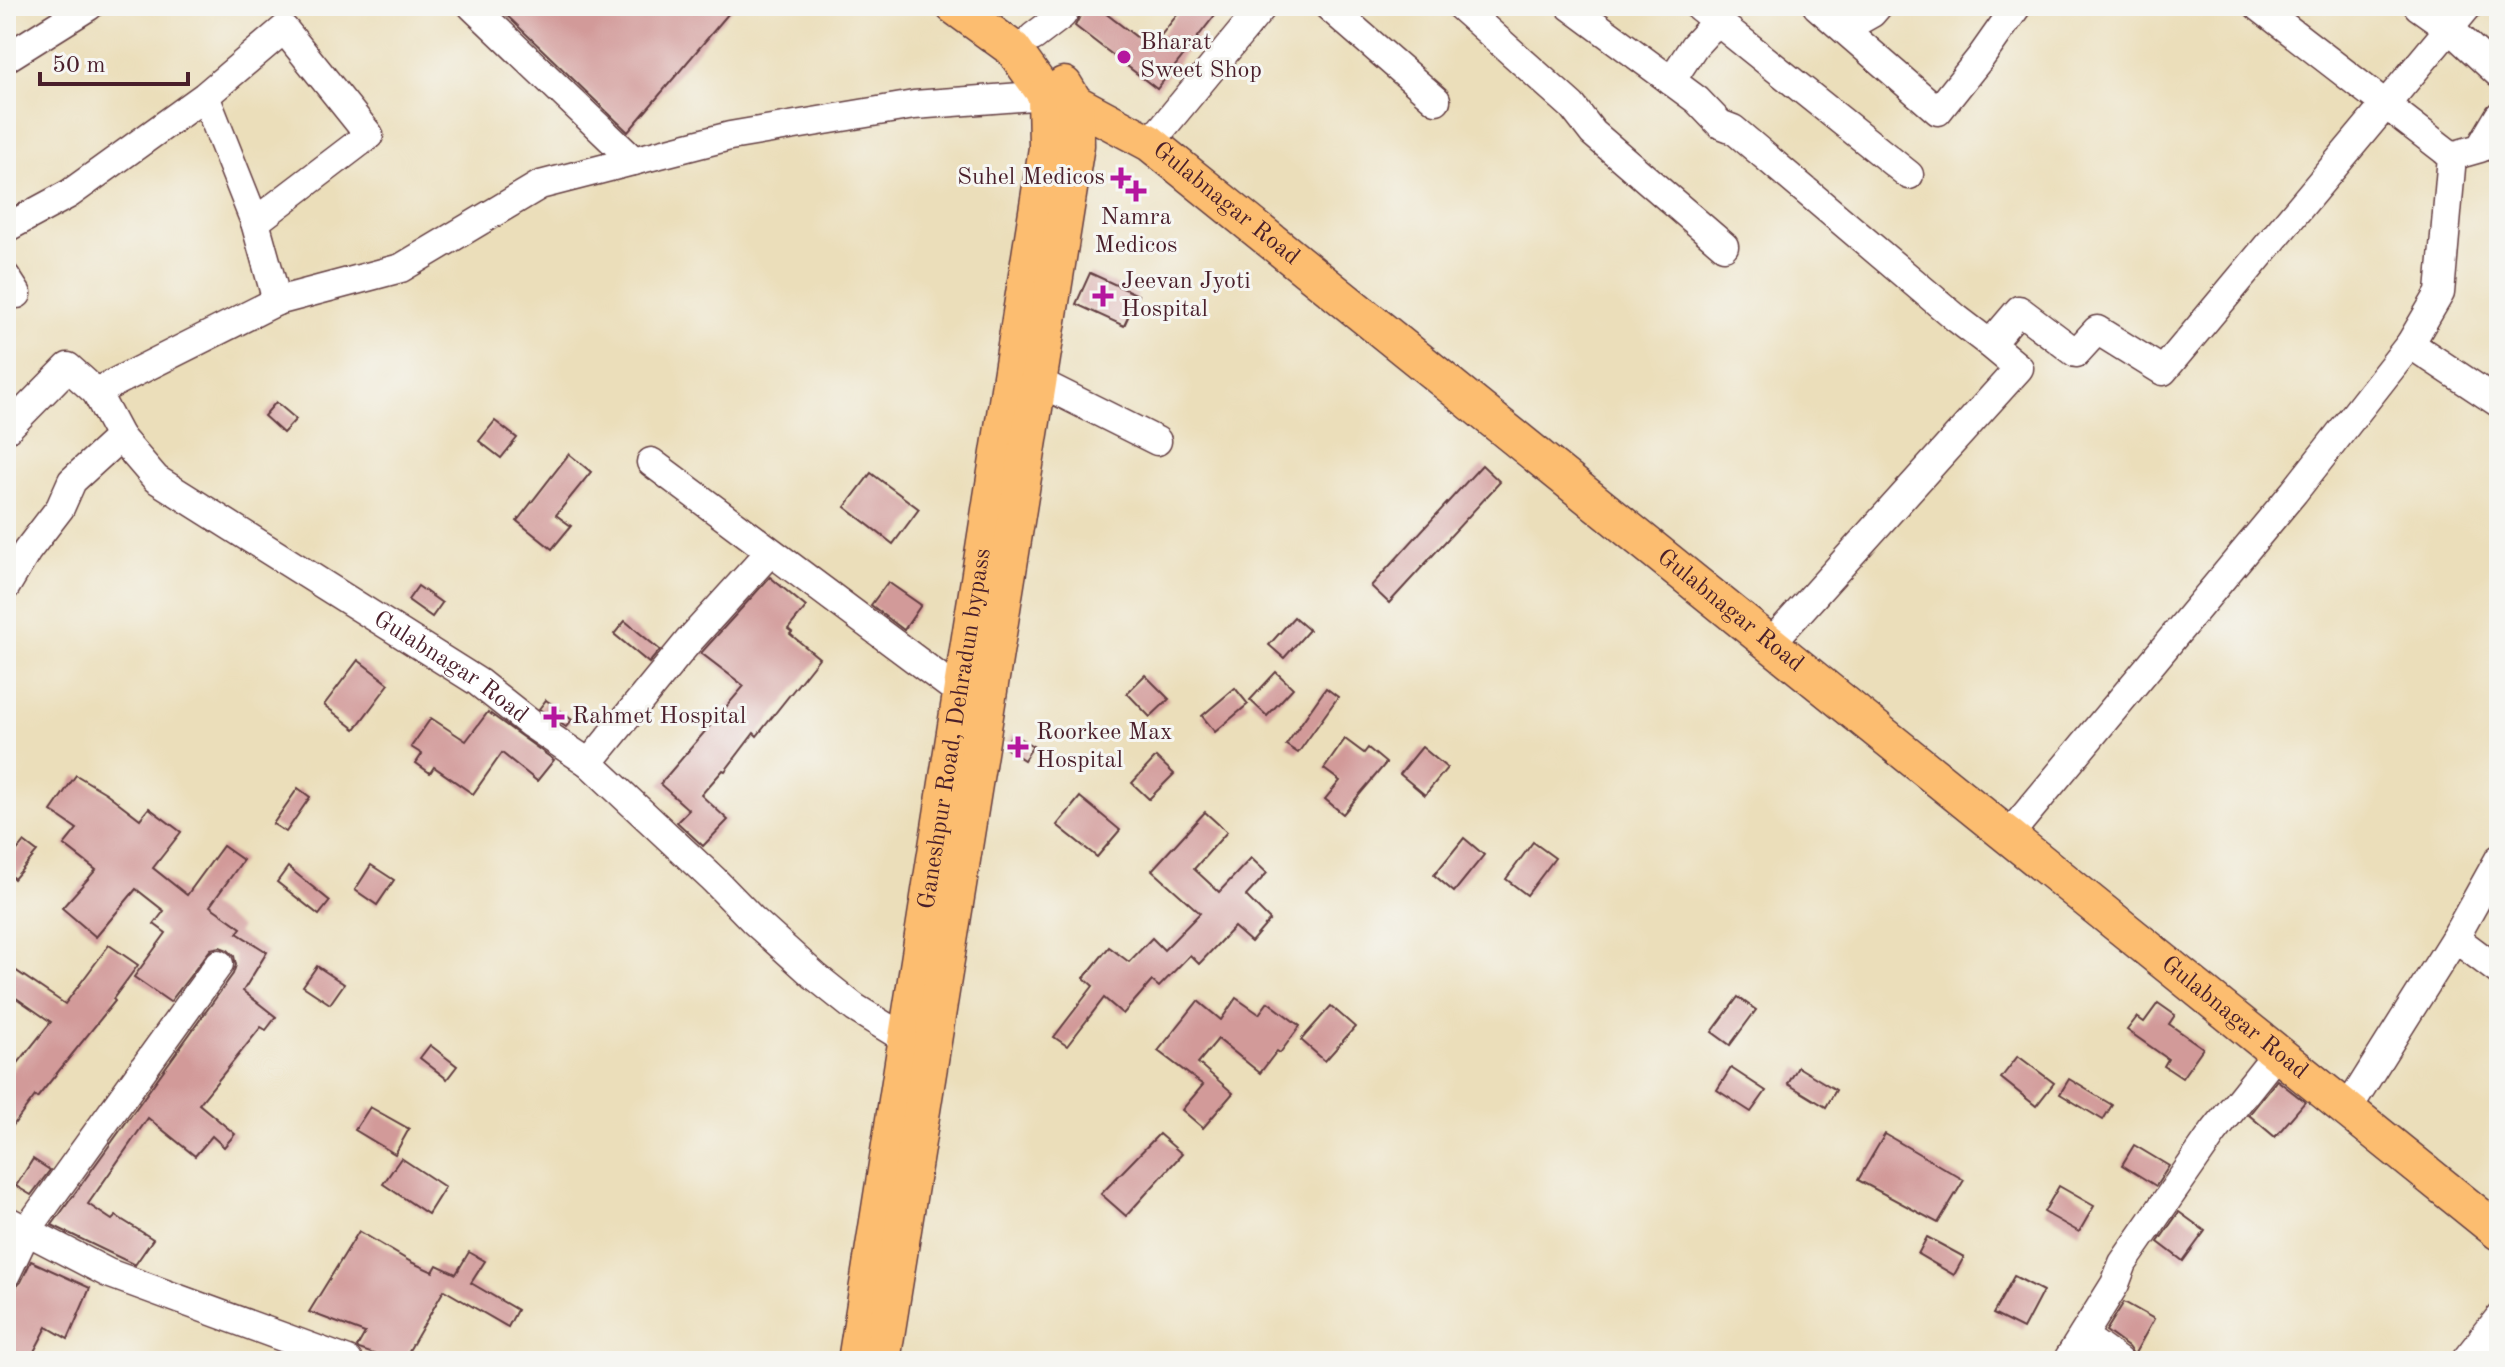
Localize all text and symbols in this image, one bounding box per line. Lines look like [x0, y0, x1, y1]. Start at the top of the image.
place label: Bharat Sweet Shop [1140, 31, 1262, 83]
scale bar [40, 36, 188, 86]
marker: Bharat Sweet Shop [1115, 48, 1133, 66]
text: 50 m [52, 54, 106, 78]
street label: Gulabnagar Road [1148, 138, 1303, 270]
place label: Suhel Medicos [957, 166, 1105, 190]
marker: Suhel Medicos [1112, 169, 1130, 187]
marker: Namra Medicos [1127, 182, 1145, 200]
place label: Namra Medicos [1095, 206, 1177, 258]
place label: Jeevan Jyoti Hospital [1121, 270, 1251, 322]
marker: Jeevan Jyoti Hospital [1092, 285, 1114, 307]
street label: Gulabnagar Road [1652, 545, 1808, 677]
street label: Ganeshpur Road, Dehradun bypass [915, 547, 996, 911]
street label: Gulabnagar Road [369, 607, 532, 728]
place label: Rahmet Hospital [572, 705, 746, 729]
marker: Rahmet Hospital [543, 706, 565, 728]
place label: Roorkee Max Hospital [1036, 721, 1173, 773]
marker: Roorkee Max Hospital [1007, 736, 1029, 758]
street label: Gulabnagar Road [2156, 952, 2312, 1084]

